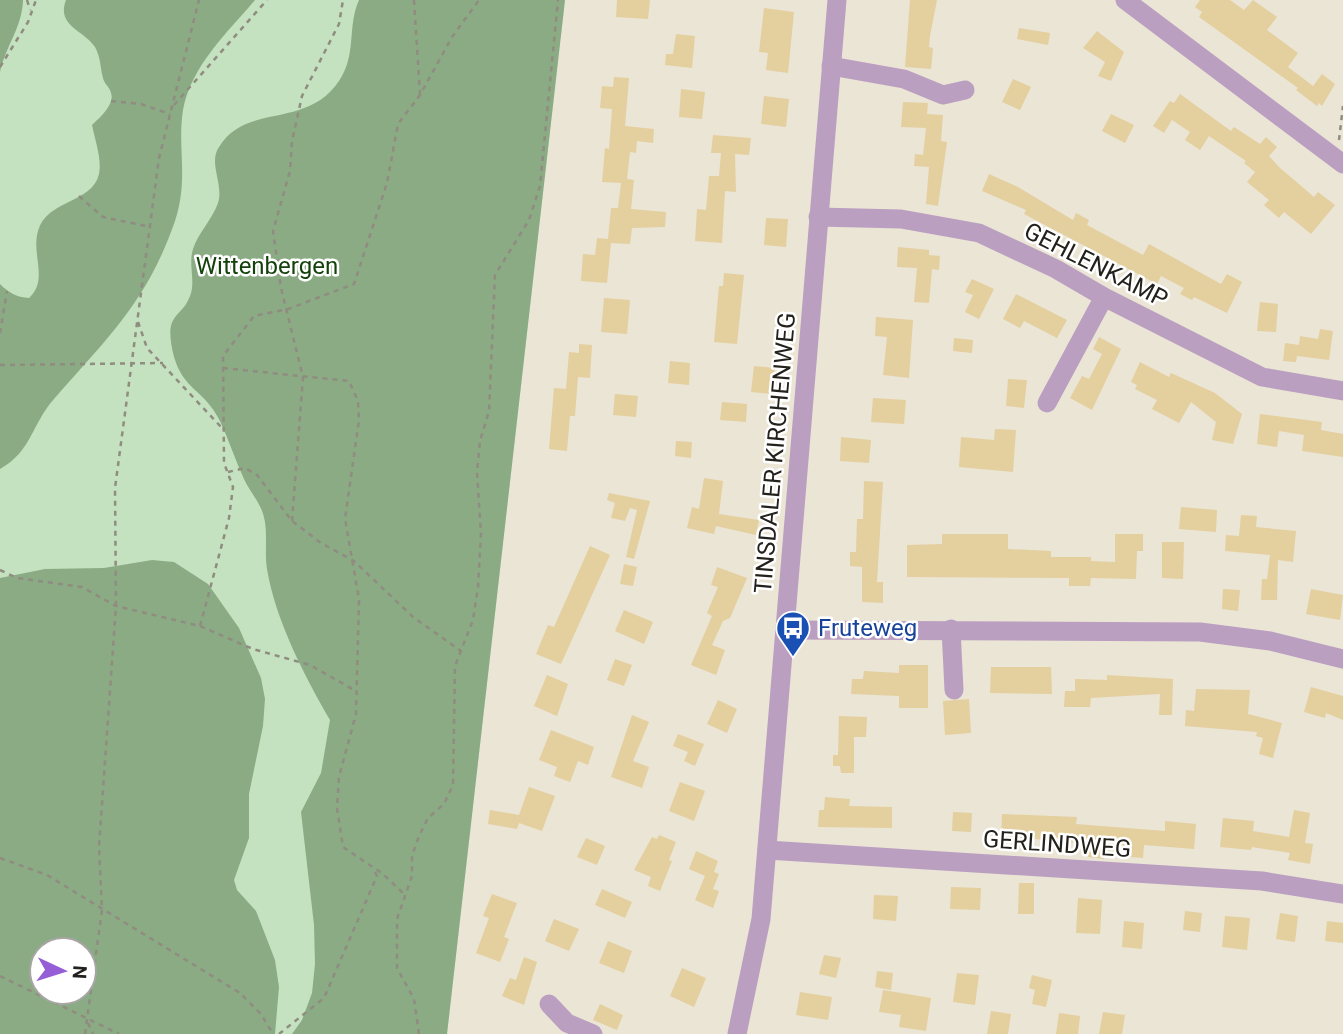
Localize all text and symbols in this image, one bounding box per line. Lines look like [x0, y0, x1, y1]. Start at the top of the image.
street label: GEHLENKAMP [1019, 217, 1173, 313]
park label: Wittenbergen [196, 252, 338, 280]
street label: TINSDALER KIRCHENWEG [749, 311, 801, 595]
bus stop icon: Fruteweg [774, 609, 812, 658]
place label: Fruteweg [818, 614, 917, 642]
street label: GERLINDWEG [982, 825, 1132, 863]
north arrow [28, 936, 98, 1006]
text: N [68, 965, 91, 980]

